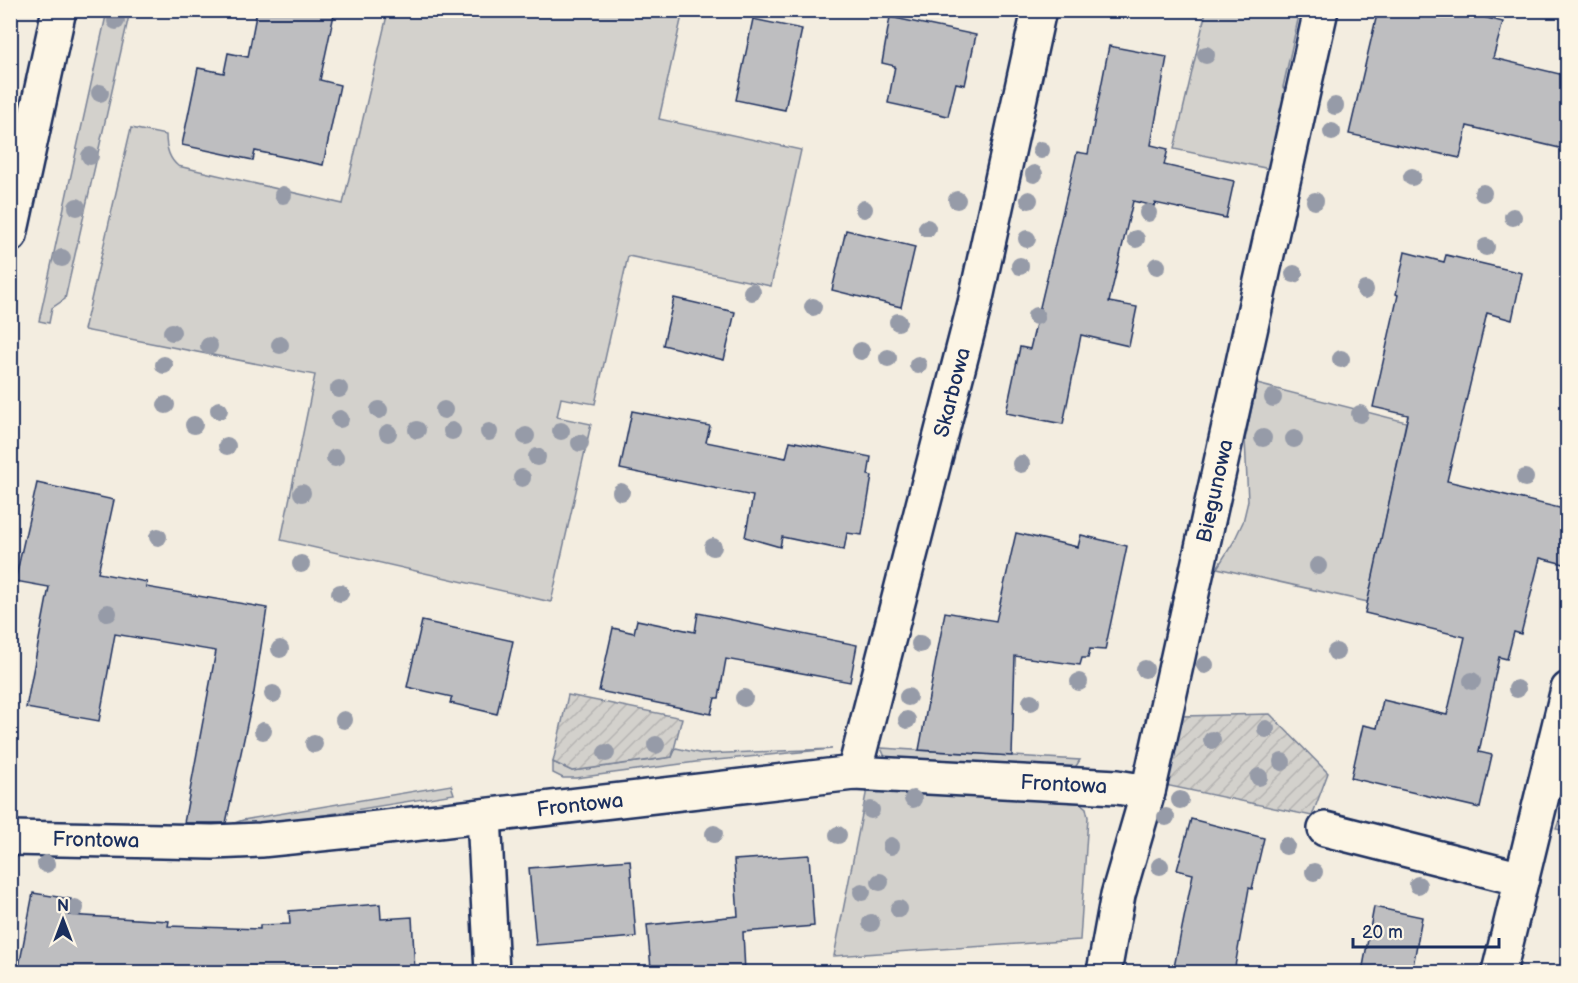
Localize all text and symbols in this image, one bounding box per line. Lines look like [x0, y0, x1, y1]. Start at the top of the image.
street label: Skarbowa [929, 345, 976, 440]
street label: Biegunowa [1192, 437, 1239, 545]
street label: Frontowa [1020, 770, 1108, 799]
street label: Frontowa [535, 788, 625, 823]
street label: Frontowa [52, 827, 140, 854]
north arrow [33, 890, 93, 950]
text: N [57, 897, 69, 916]
scale bar [1353, 911, 1498, 949]
text: 20 m [1362, 922, 1403, 943]

